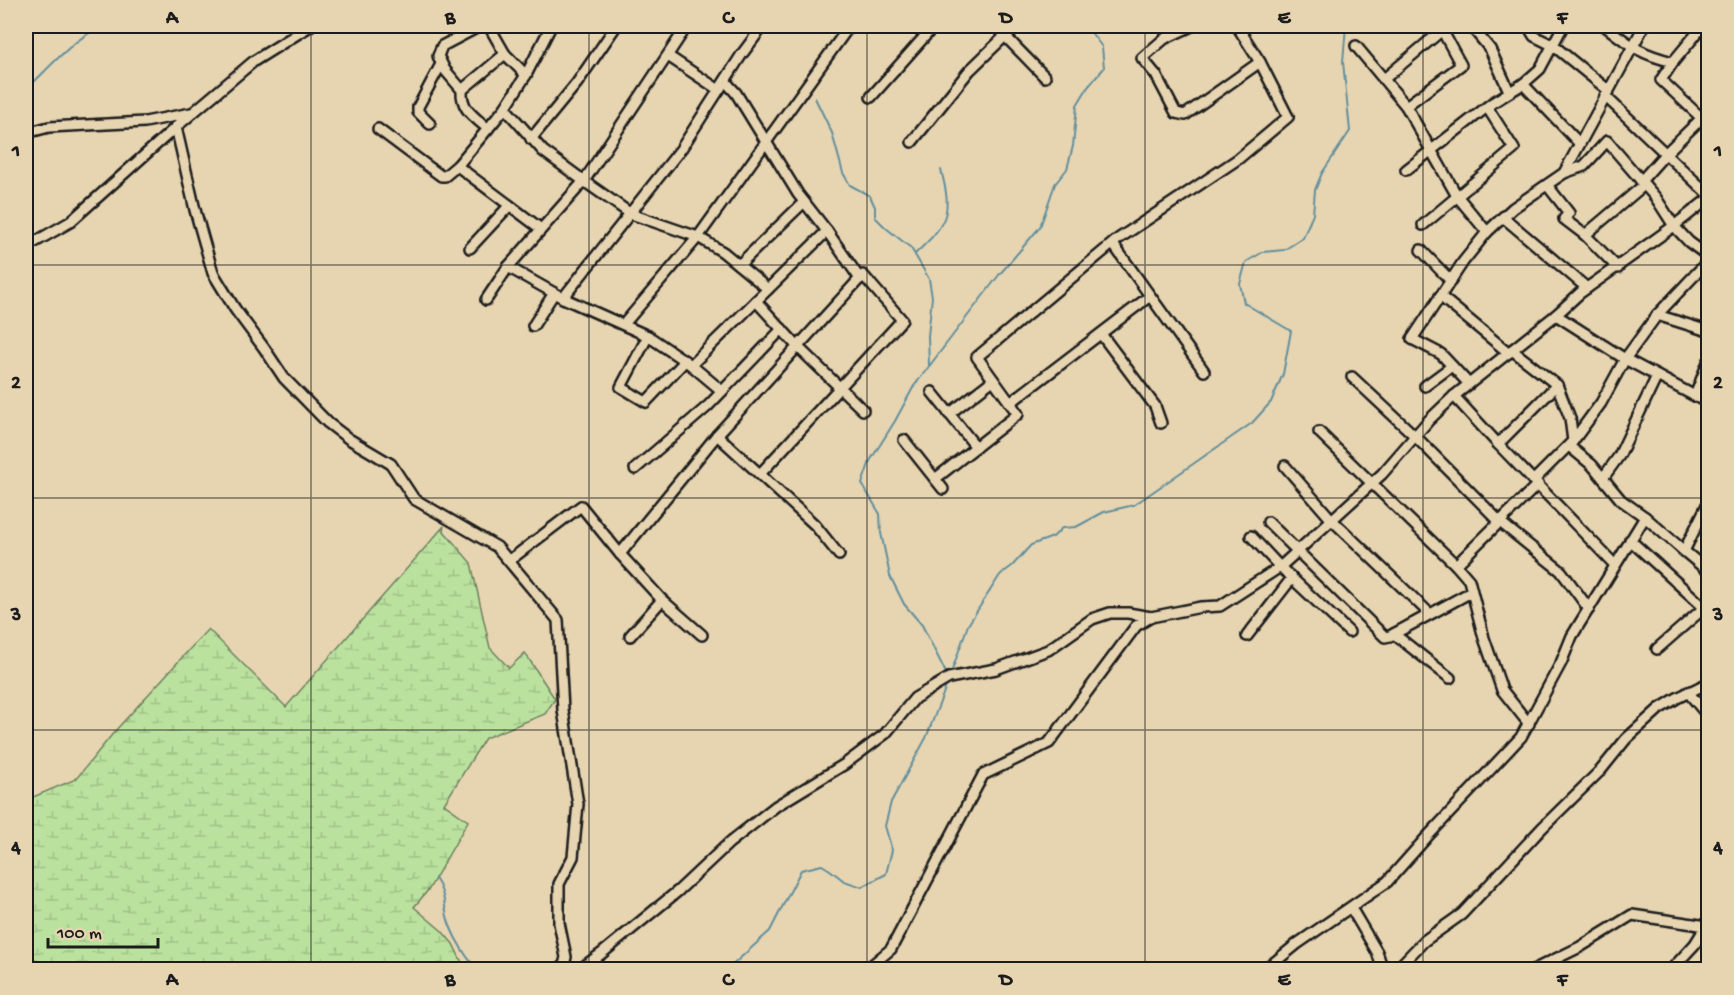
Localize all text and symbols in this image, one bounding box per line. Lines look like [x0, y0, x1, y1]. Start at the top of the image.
text: A [165, 8, 180, 31]
text: B [444, 8, 456, 31]
text: C [722, 8, 736, 31]
text: D [997, 8, 1013, 31]
text: E [1278, 8, 1292, 31]
text: F [1556, 8, 1569, 31]
text: 1 [11, 141, 20, 164]
text: 1 [1713, 141, 1722, 164]
text: 2 [11, 373, 21, 396]
text: 2 [1713, 373, 1723, 396]
text: 3 [10, 605, 21, 628]
text: 3 [1712, 605, 1723, 628]
text: 4 [10, 838, 21, 861]
text: 4 [1712, 838, 1723, 861]
scale bar [48, 911, 158, 949]
text: 100 m [56, 924, 102, 945]
text: A [165, 970, 180, 993]
text: B [444, 970, 456, 993]
text: C [722, 970, 736, 993]
text: D [997, 970, 1013, 993]
text: E [1278, 970, 1292, 993]
text: F [1556, 970, 1569, 993]

